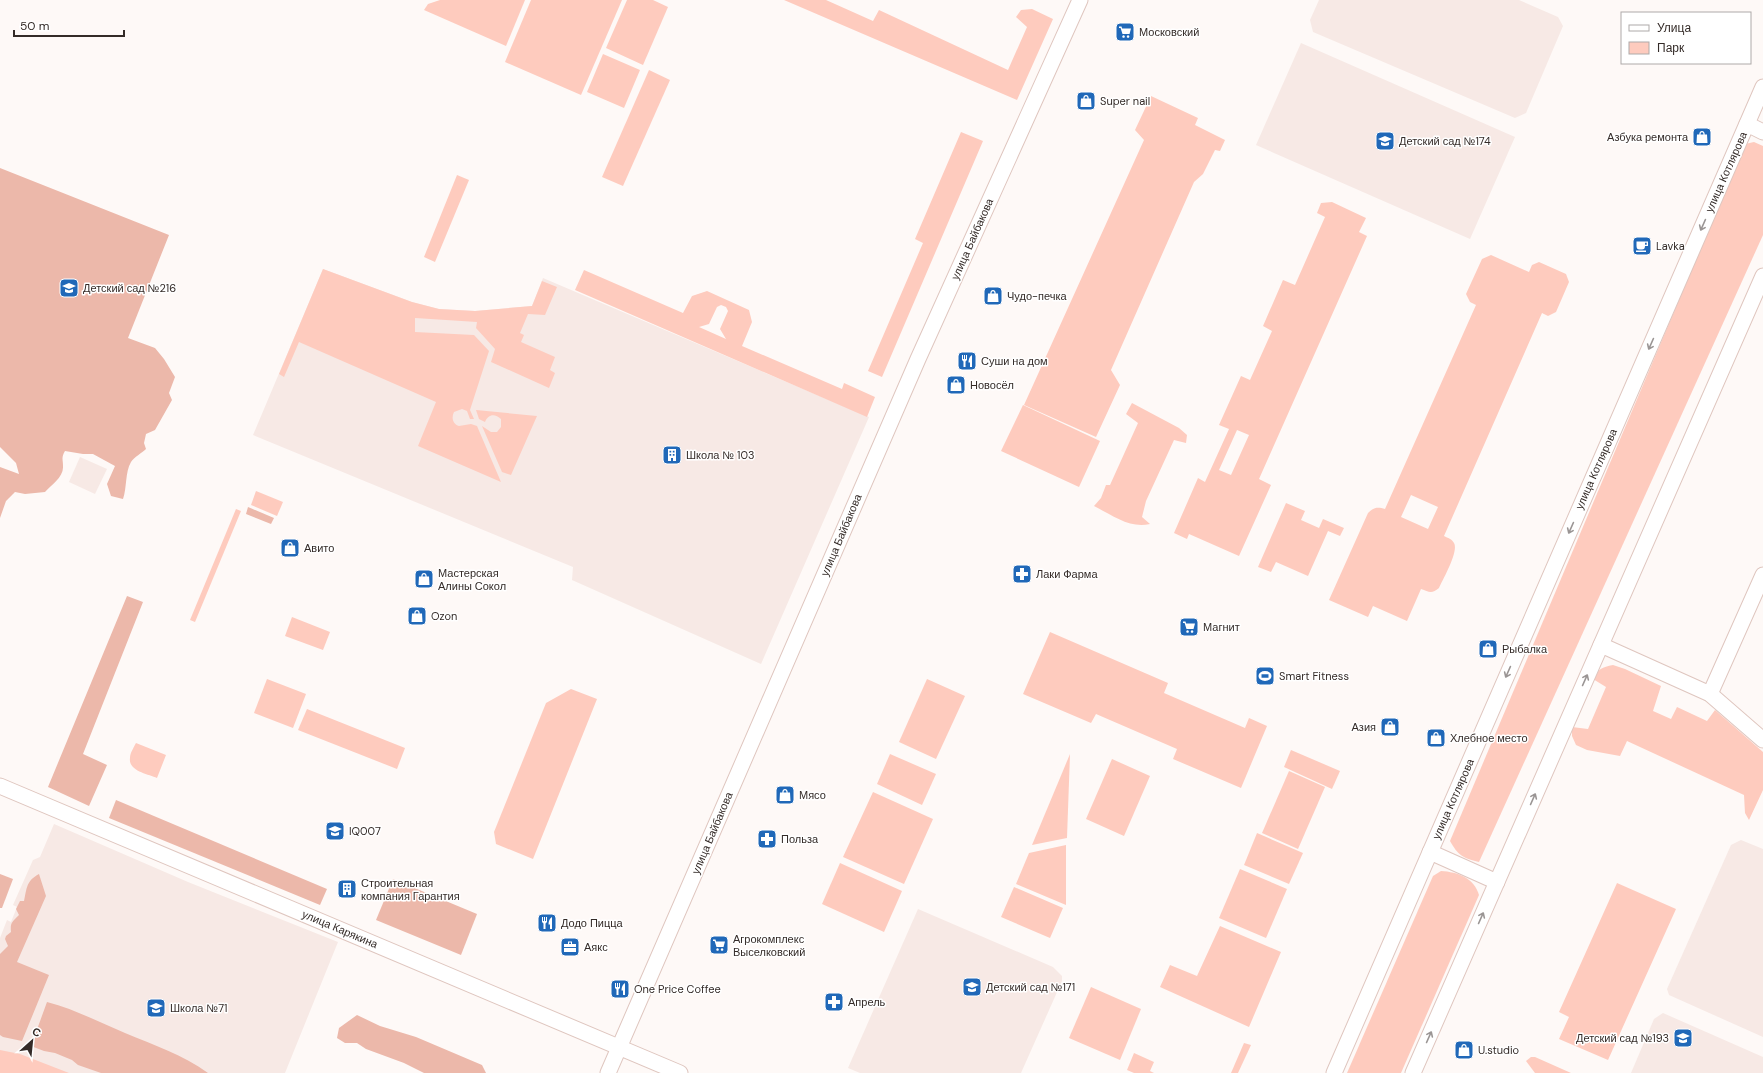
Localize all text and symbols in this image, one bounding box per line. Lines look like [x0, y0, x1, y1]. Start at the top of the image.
scale bar [14, 12, 124, 38]
legend [1621, 12, 1751, 64]
text: 50 m [20, 18, 49, 34]
text: Улица [1657, 20, 1691, 36]
supermarket icon: Московский [1114, 21, 1136, 43]
place label: Московский [1139, 25, 1199, 39]
text: Парк [1657, 40, 1685, 56]
shop icon: Super nail [1075, 90, 1097, 112]
place label: Super nail [1100, 94, 1150, 108]
shop icon: Азбука ремонта [1691, 126, 1713, 148]
street label: улица Котлярова [1702, 129, 1750, 214]
school or university icon: Детский сад №174 [1374, 130, 1396, 152]
place label: Азбука ремонта [1607, 130, 1689, 144]
place label: Детский сад №174 [1399, 134, 1491, 148]
street label: улица Байбакова [948, 195, 997, 282]
one-way arrow [1698, 219, 1706, 231]
cafe icon: Lavka [1631, 235, 1653, 257]
place label: Lavka [1656, 239, 1685, 253]
school or university icon: Детский сад №216 [58, 277, 80, 299]
place label: Детский сад №216 [83, 281, 176, 295]
shop icon: Чудо-печка [982, 285, 1004, 307]
place label: Чудо-печка [1007, 289, 1067, 303]
one-way arrow [1647, 338, 1654, 350]
restaurant icon: Суши на дом [956, 350, 978, 372]
place label: Суши на дом [981, 354, 1048, 368]
shop icon: Новосёл [945, 374, 967, 396]
place label: Новосёл [970, 378, 1014, 392]
street label: улица Котлярова [1572, 426, 1620, 511]
building icon: Школа № 103 [661, 444, 683, 466]
place label: Школа № 103 [686, 448, 755, 462]
street label: улица Байбакова [817, 491, 865, 578]
one-way arrow [1567, 521, 1574, 533]
shop icon: Авито [279, 537, 301, 559]
place label: Авито [304, 541, 334, 555]
pharmacy icon: Лаки Фарма [1011, 563, 1033, 585]
place label: Мастерская Алины Сокол [438, 566, 506, 593]
place label: Лаки Фарма [1036, 567, 1098, 581]
shop icon: Мастерская Алины Сокол [413, 568, 435, 590]
shop icon: Ozon [406, 605, 428, 627]
place label: Ozon [431, 609, 457, 623]
supermarket icon: Магнит [1178, 616, 1200, 638]
place label: Магнит [1203, 620, 1240, 634]
shop icon: Рыбалка [1477, 638, 1499, 660]
place label: Рыбалка [1502, 642, 1548, 656]
sports icon: Smart Fitness [1254, 665, 1276, 687]
one-way arrow [1504, 666, 1511, 678]
place label: Smart Fitness [1279, 669, 1349, 683]
one-way arrow [1582, 675, 1590, 687]
shop icon: Азия [1379, 716, 1401, 738]
place label: Азия [1352, 720, 1376, 734]
shop icon: Хлебное место [1425, 727, 1447, 749]
place label: Хлебное место [1450, 731, 1528, 745]
street label: улица Котлярова [1429, 756, 1477, 841]
shop icon: Мясо [774, 784, 796, 806]
place label: Мясо [799, 788, 826, 802]
street label: улица Байбакова [688, 789, 736, 876]
one-way arrow [1530, 794, 1537, 806]
school or university icon: IQ007 [324, 820, 346, 842]
place label: IQ007 [349, 824, 381, 838]
pharmacy icon: Польза [756, 828, 778, 850]
place label: Польза [781, 832, 819, 846]
place label: Строительная компания Гарантия [361, 876, 460, 903]
building icon: Строительная компания Гарантия [336, 878, 358, 900]
street label: улица Карякина [300, 907, 381, 952]
restaurant icon: Додо Пицца [536, 912, 558, 934]
one-way arrow [1478, 913, 1485, 925]
place label: Додо Пицца [561, 916, 624, 930]
place label: Агрокомплекс Выселковский [733, 932, 805, 959]
supermarket icon: Агрокомплекс Выселковский [708, 934, 730, 956]
office icon: Аякс [559, 936, 581, 958]
place label: Аякс [584, 940, 608, 954]
school or university icon: Детский сад №171 [961, 976, 983, 998]
restaurant icon: One Price Coffee [609, 978, 631, 1000]
place label: Детский сад №171 [986, 980, 1075, 994]
place label: One Price Coffee [634, 982, 721, 996]
pharmacy icon: Апрель [823, 991, 845, 1013]
place label: Апрель [848, 995, 886, 1009]
school or university icon: Школа №71 [145, 997, 167, 1019]
place label: Школа №71 [170, 1001, 228, 1015]
north arrow [12, 1021, 52, 1061]
text: С [30, 1024, 43, 1040]
school or university icon: Детский сад №193 [1672, 1027, 1694, 1049]
place label: Детский сад №193 [1576, 1031, 1669, 1045]
one-way arrow [1426, 1032, 1433, 1044]
shop icon: U.studio [1453, 1039, 1475, 1061]
place label: U.studio [1478, 1043, 1519, 1057]

